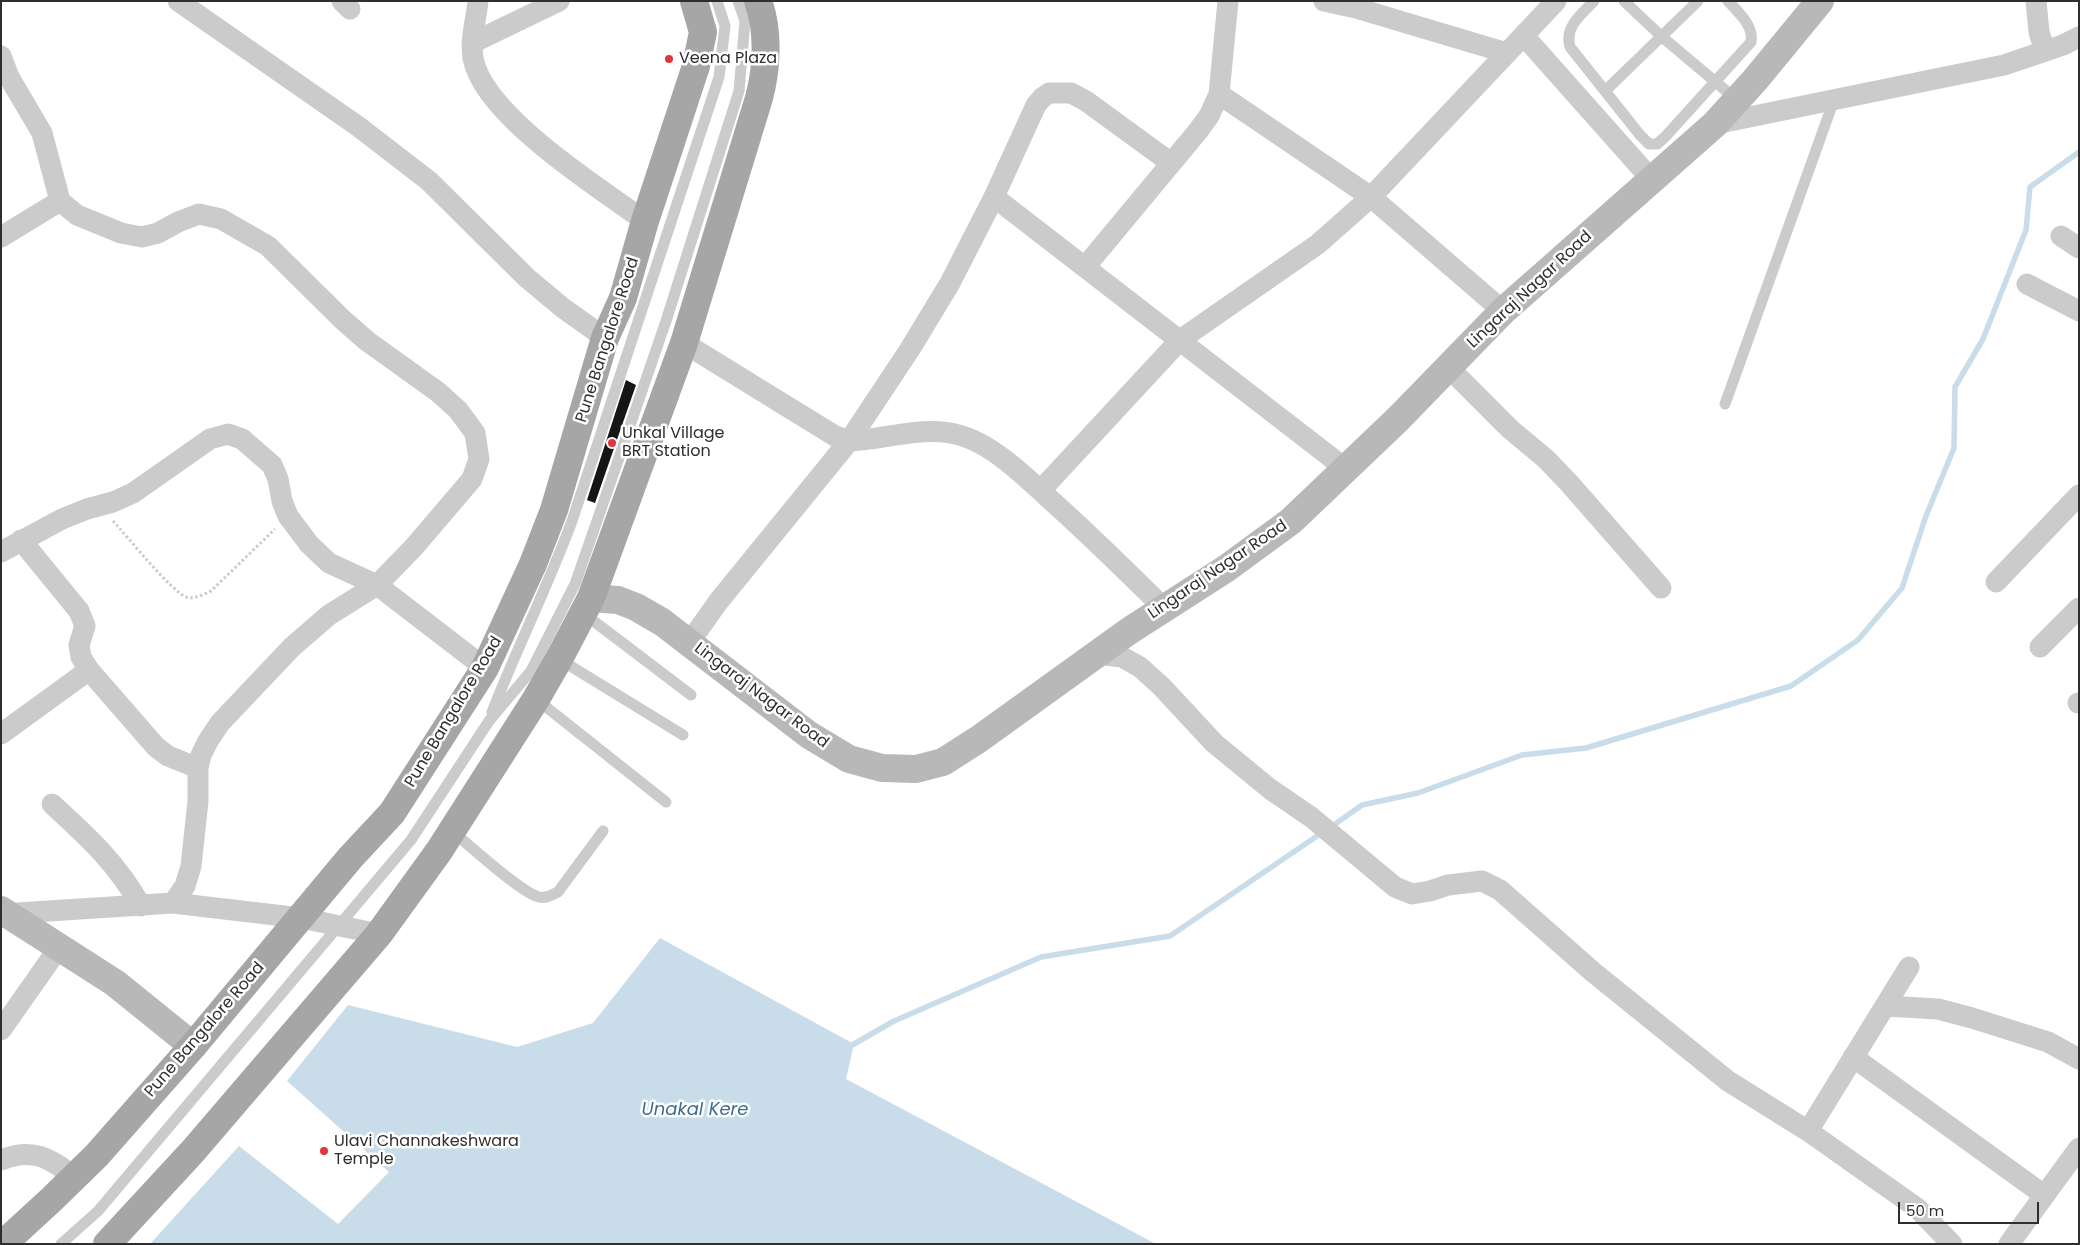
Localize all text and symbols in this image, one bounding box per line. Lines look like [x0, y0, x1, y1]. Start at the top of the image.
place label: Veena Plaza [679, 49, 777, 69]
marker: Veena Plaza [663, 53, 675, 65]
street label: Lingaraj Nagar Road [1464, 227, 1596, 353]
street label: Pune Bangalore Road [572, 255, 644, 425]
place label: Unkal Village BRT Station [622, 424, 724, 462]
marker: Unkal Village BRT Station [606, 437, 618, 449]
street label: Lingaraj Nagar Road [1145, 516, 1291, 624]
street label: Pune Bangalore Road [401, 633, 507, 791]
street label: Lingaraj Nagar Road [690, 639, 832, 753]
street label: Pune Bangalore Road [141, 959, 269, 1101]
water label: Unakal Kere [642, 1099, 748, 1121]
place label: Ulavi Channakeshwara Temple [334, 1132, 519, 1170]
marker: Ulavi Channakeshwara Temple [318, 1145, 330, 1157]
scale bar [1900, 1192, 2041, 1224]
text: 50 m [1906, 1200, 1944, 1221]

